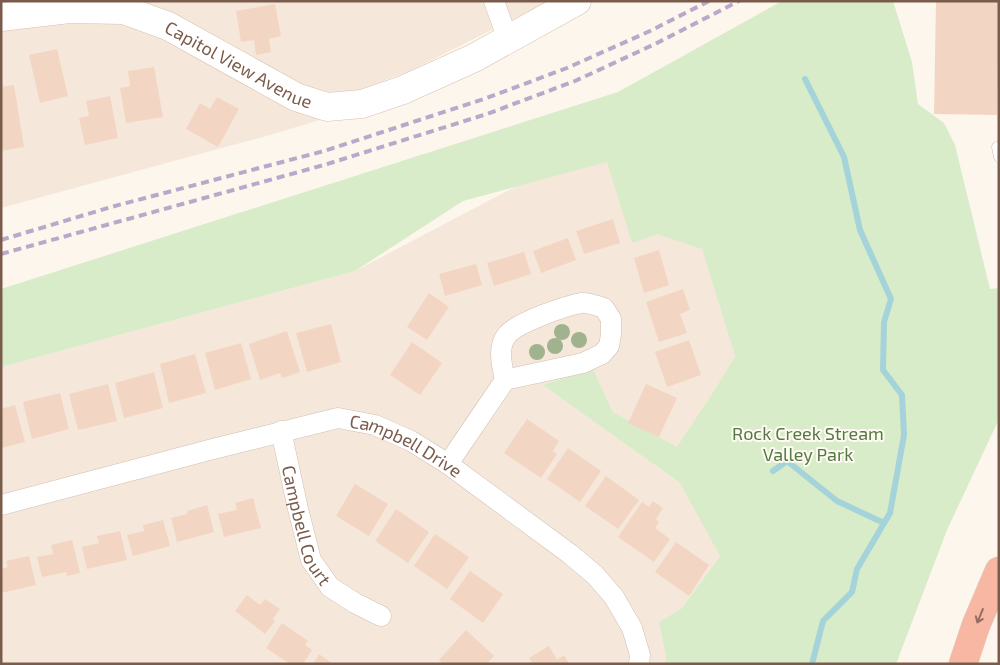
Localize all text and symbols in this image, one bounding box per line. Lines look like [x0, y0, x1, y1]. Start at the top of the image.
street label: Capitol View Avenue [161, 16, 315, 113]
street label: Campbell Drive [348, 409, 467, 482]
park label: Rock Creek Stream Valley Park [732, 422, 884, 465]
street label: Campbell Court [278, 463, 336, 590]
one-way arrow [975, 608, 984, 623]

